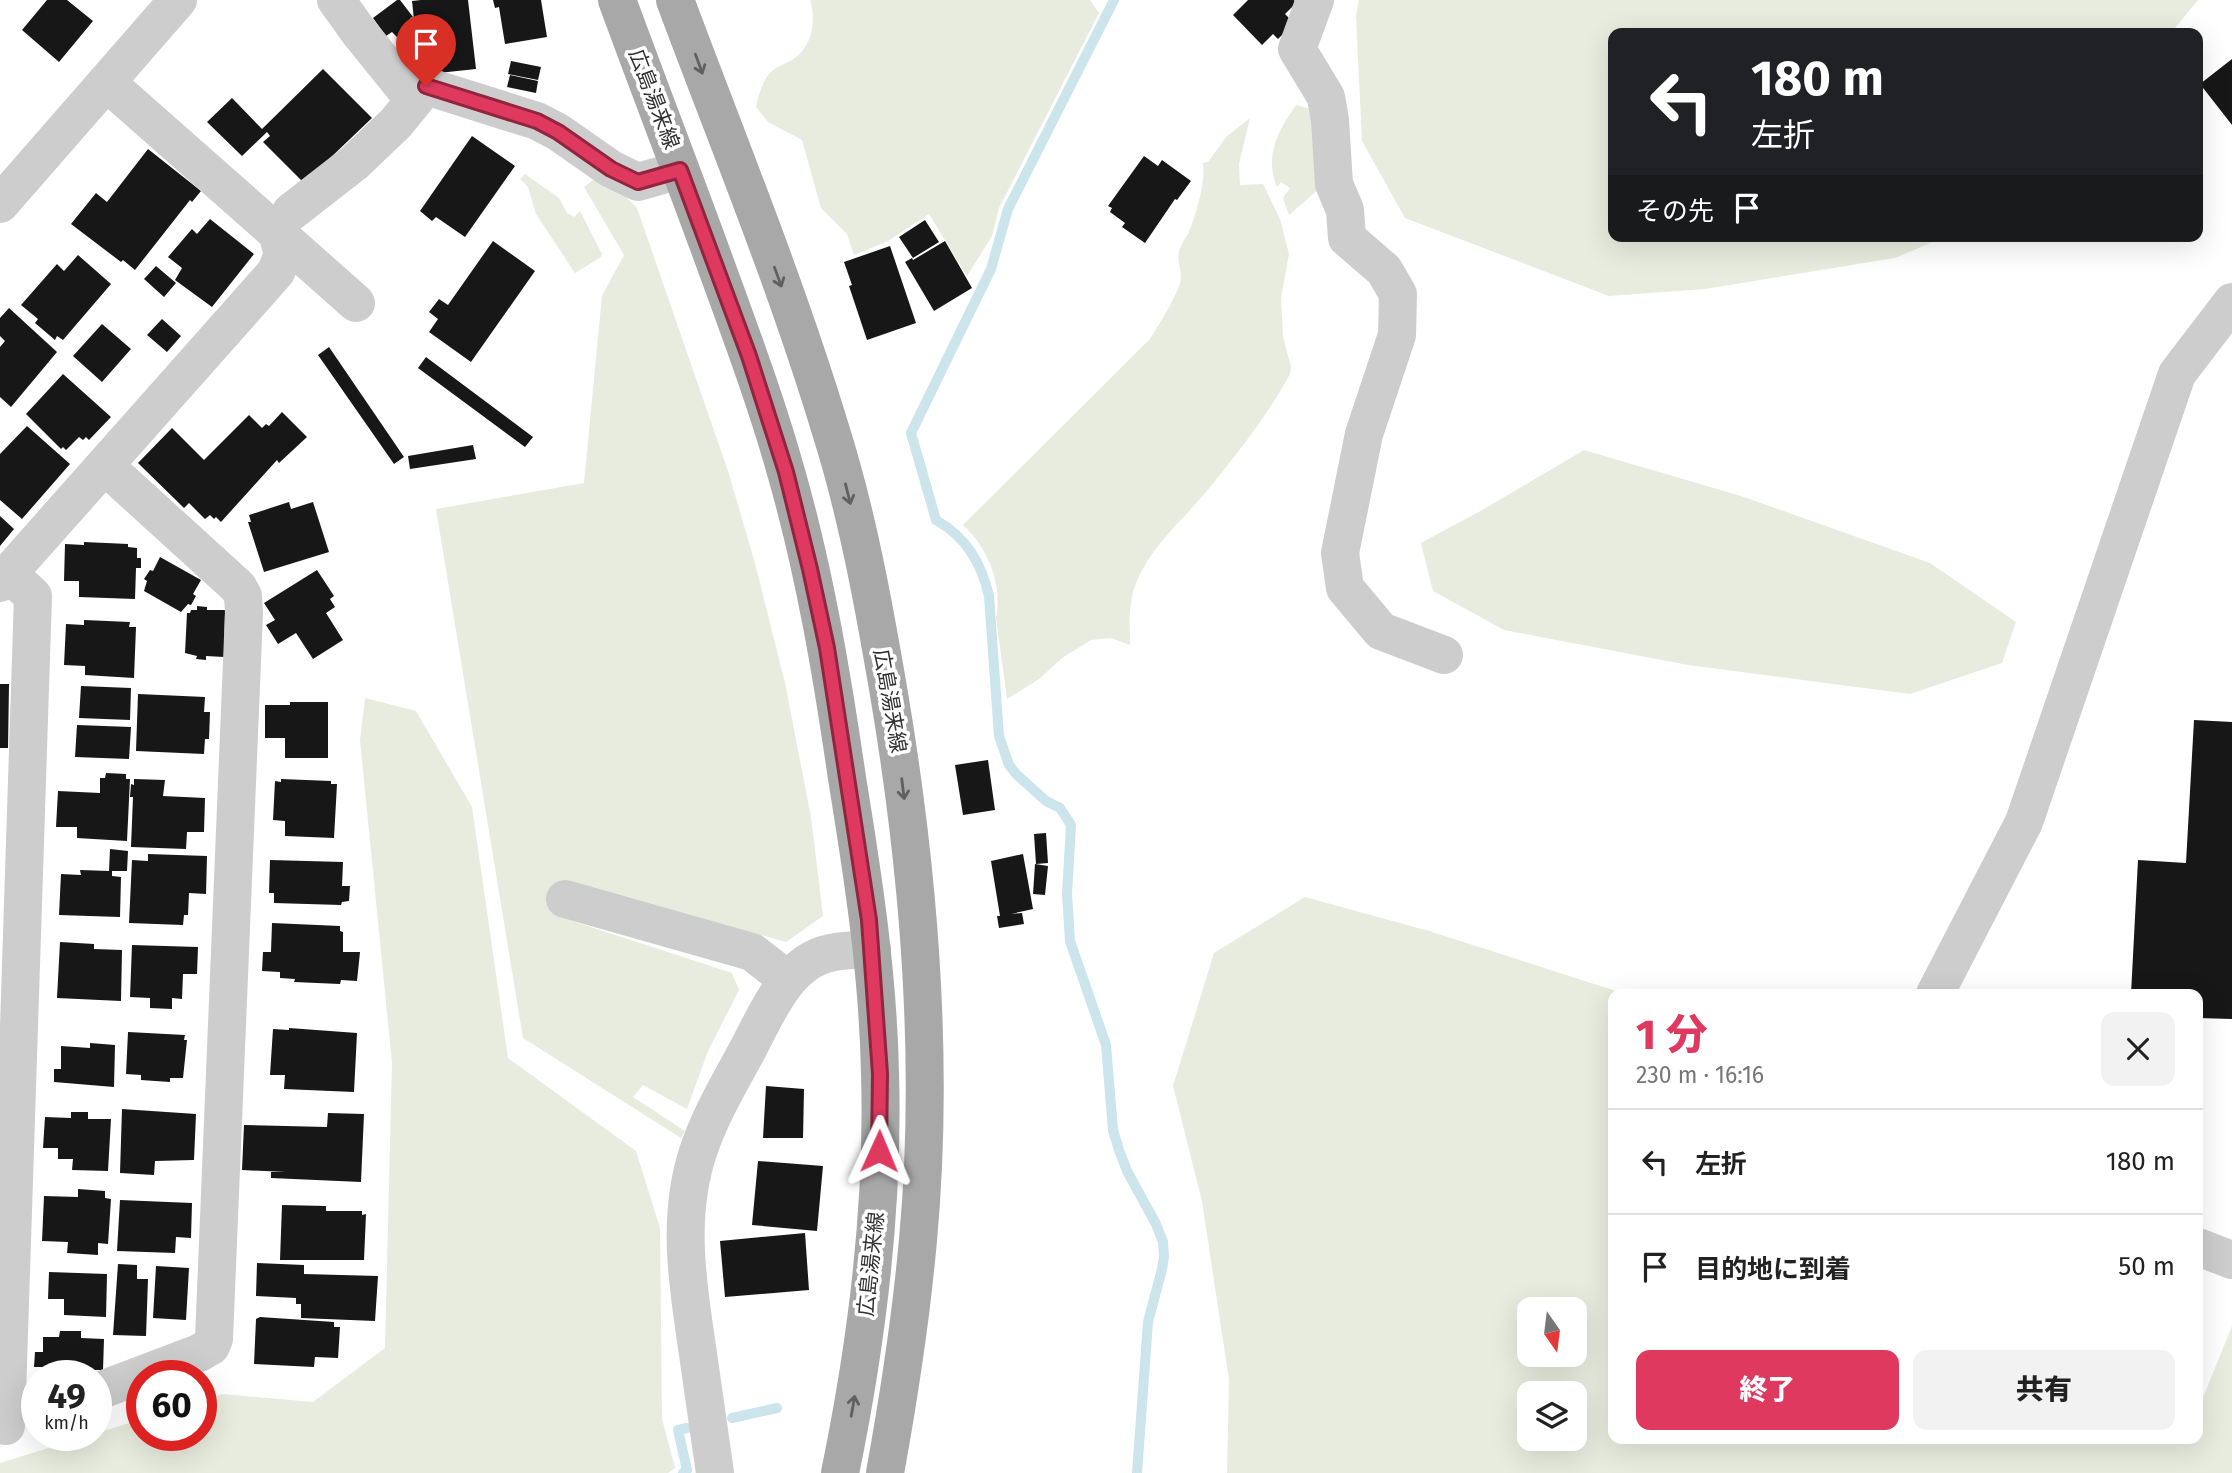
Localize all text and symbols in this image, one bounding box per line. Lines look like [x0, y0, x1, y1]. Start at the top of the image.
pin [396, 14, 456, 86]
icon: arrive [407, 25, 445, 63]
street label: 広島湯来線 [623, 45, 685, 153]
text: 180 m [1751, 49, 1884, 108]
one-way arrow [694, 52, 706, 74]
icon: left [1636, 56, 1727, 147]
text: 左折 [1751, 116, 1815, 154]
icon: arrive [1728, 189, 1766, 227]
text: その先 [1636, 196, 1714, 227]
one-way arrow [773, 266, 786, 288]
one-way arrow [842, 482, 855, 505]
street label: 広島湯来線 [868, 647, 912, 755]
one-way arrow [897, 777, 910, 800]
text: 1 分 [1636, 1010, 1707, 1060]
button: close [2101, 1012, 2175, 1086]
text: 230 m · 16:16 [1636, 1061, 1764, 1089]
position arrow [842, 1114, 916, 1188]
icon: left [1636, 1143, 1674, 1181]
text: 180 m [2106, 1146, 2175, 1177]
text: 左折 [1695, 1149, 1747, 1180]
street label: 広島湯来線 [853, 1210, 889, 1318]
icon: arrive [1636, 1248, 1674, 1286]
text: 50 m [2118, 1251, 2175, 1282]
text: 目的地に到着 [1695, 1254, 1851, 1285]
north arrow [1517, 1297, 1587, 1367]
map controls [1517, 1297, 1587, 1451]
button: 終了 [1636, 1350, 1899, 1430]
button: 共有 [1913, 1350, 2175, 1430]
speed limit sign: 60 [126, 1360, 217, 1451]
text: 49 [47, 1375, 86, 1417]
button: layers [1517, 1381, 1587, 1451]
one-way arrow [847, 1395, 860, 1418]
text: km/h [44, 1412, 89, 1434]

